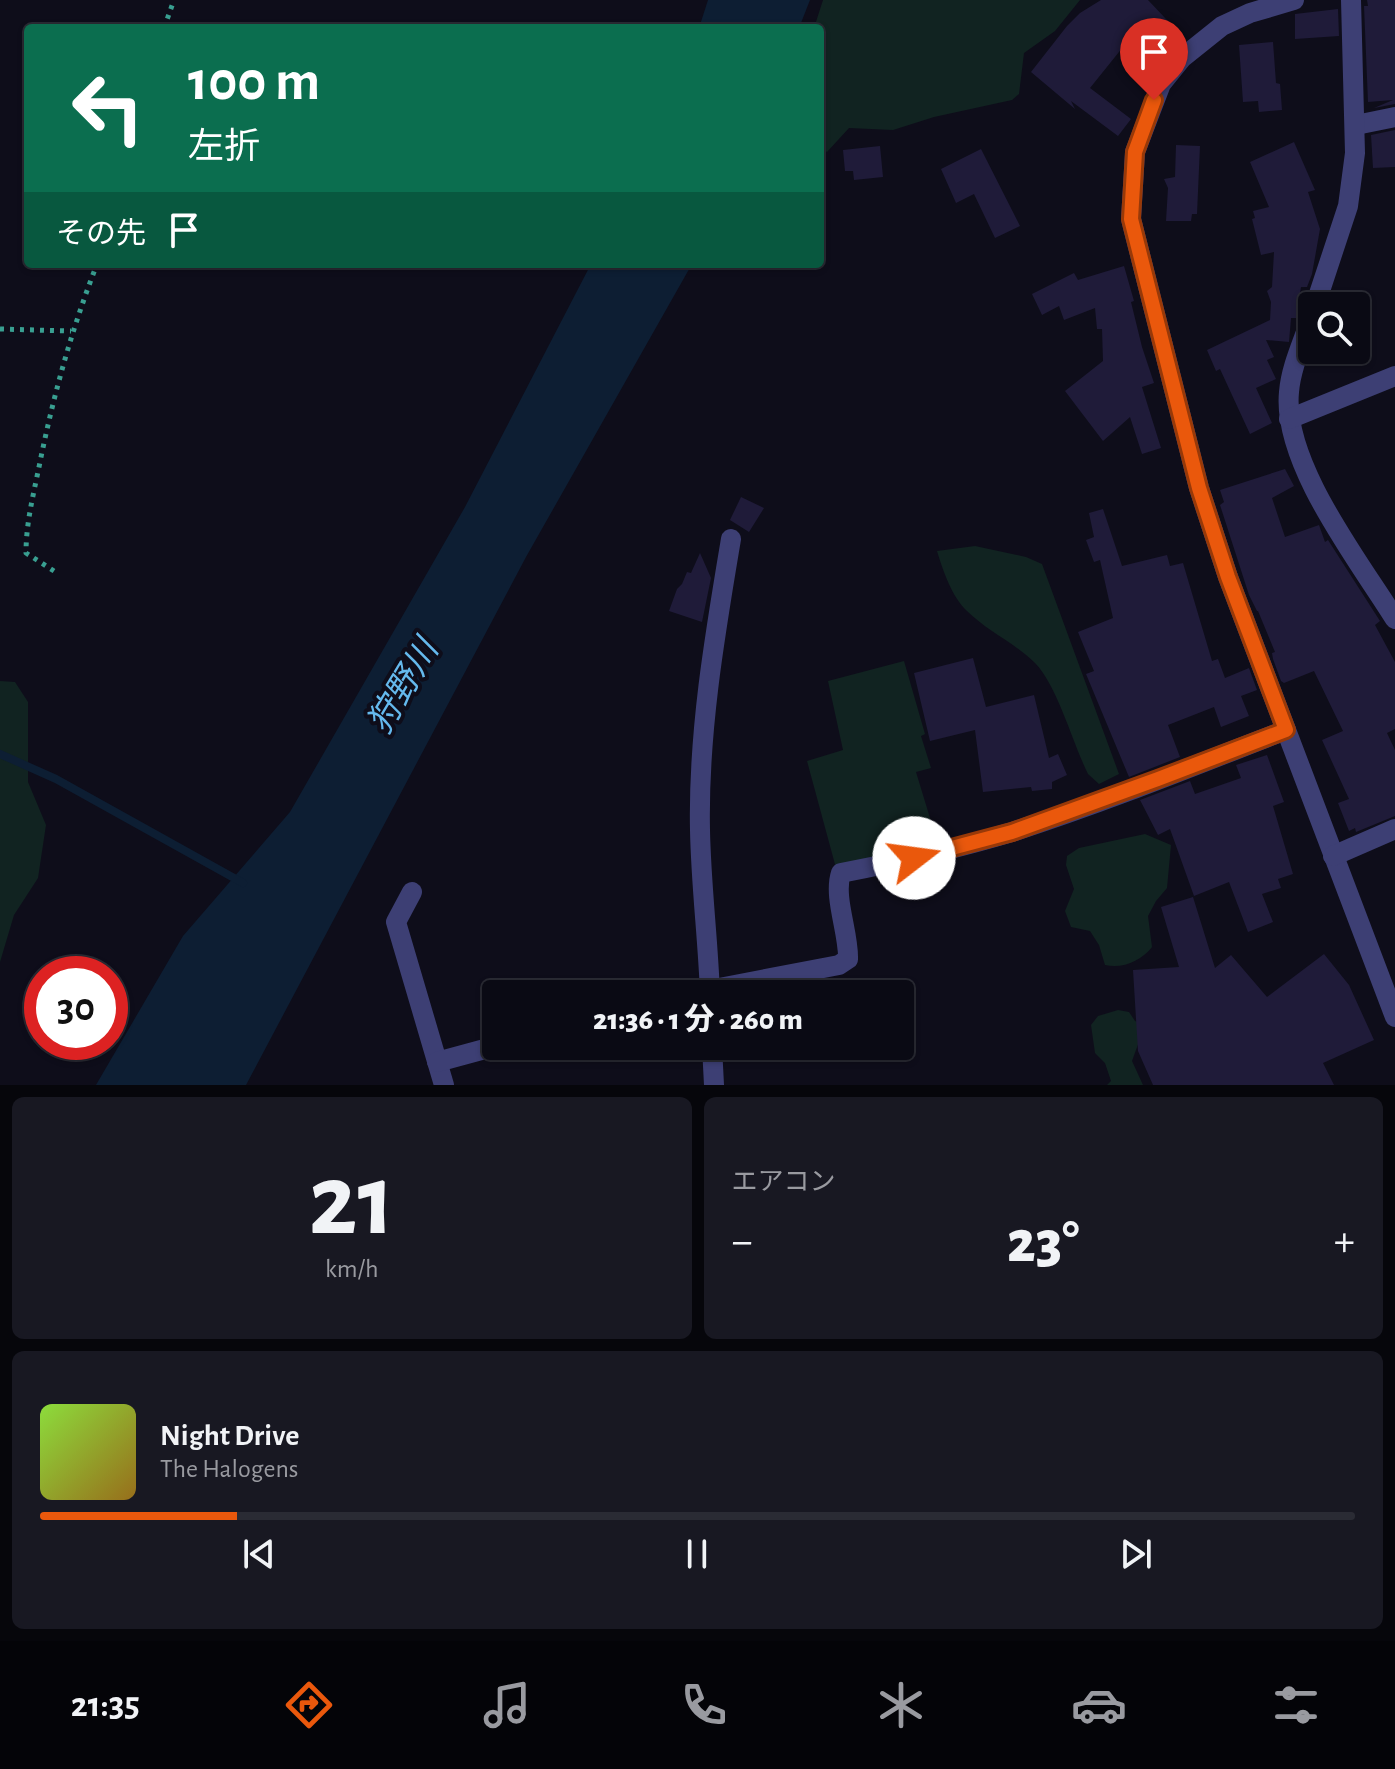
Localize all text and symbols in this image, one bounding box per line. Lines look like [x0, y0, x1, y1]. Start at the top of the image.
pin [1120, 18, 1188, 100]
icon: arrive [1132, 30, 1176, 74]
text: 100 m [188, 54, 320, 110]
icon: left [56, 56, 160, 160]
text: 左折 [188, 129, 260, 165]
icon: arrive [162, 208, 206, 252]
text: その先 [56, 219, 146, 249]
map controls [1298, 292, 1370, 364]
button: search [1298, 292, 1370, 364]
water label: 狩野川 [361, 631, 446, 739]
position arrow [872, 816, 956, 900]
speed limit sign: 30 [24, 956, 128, 1060]
text: 21:36 · 1 分 · 260 m [593, 1005, 803, 1035]
text: 21 [309, 1150, 395, 1254]
text: エアコン [732, 1169, 836, 1195]
text: 23° [1007, 1213, 1080, 1273]
text: − [732, 1220, 753, 1264]
text: + [1334, 1220, 1355, 1264]
text: km/h [325, 1256, 379, 1282]
text: Night Drive [160, 1421, 299, 1451]
text: The Halogens [160, 1456, 298, 1482]
icon: previous [237, 1532, 281, 1576]
icon: pause [675, 1532, 719, 1576]
icon: next [1114, 1532, 1158, 1576]
icon: directions [281, 1677, 337, 1733]
icon: music [479, 1677, 535, 1733]
icon: phone [676, 1677, 732, 1733]
icon: climate [873, 1677, 929, 1733]
icon: car [1071, 1677, 1127, 1733]
icon: filters [1268, 1677, 1324, 1733]
text: 21:35 [71, 1687, 140, 1723]

